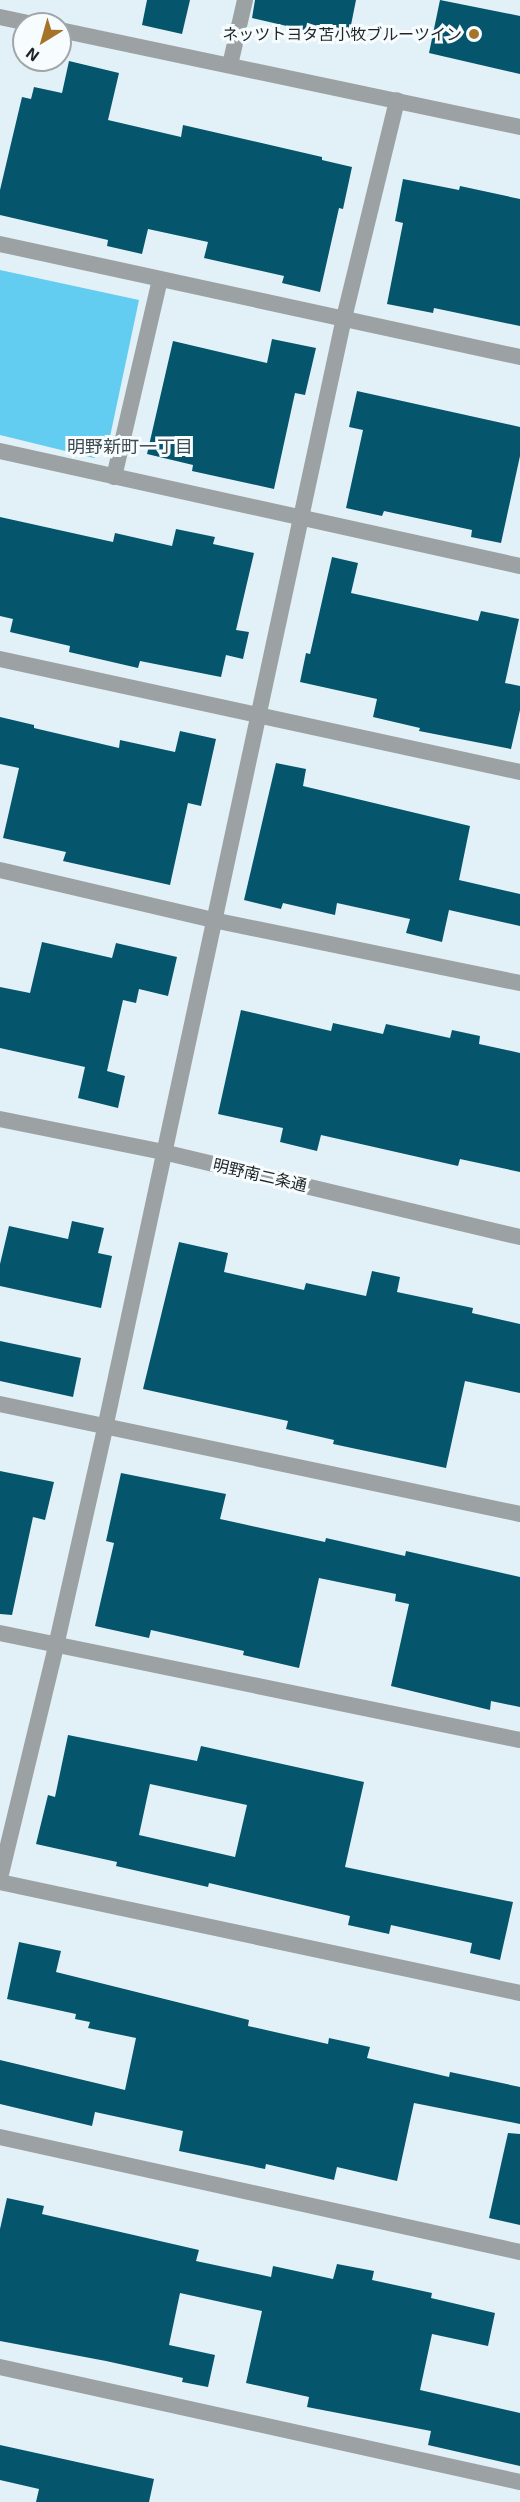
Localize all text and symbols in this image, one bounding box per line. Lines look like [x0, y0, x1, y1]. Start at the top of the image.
north arrow [12, 12, 72, 72]
place label: ネッツトヨタ苫小牧ブルーツイン [222, 24, 462, 44]
marker: ネッツトヨタ苫小牧ブルーツイン [467, 27, 481, 41]
text: N [22, 44, 42, 66]
district label: 明野新町一丁目 [67, 435, 193, 457]
street label: 明野南二条通 [211, 1155, 309, 1195]

